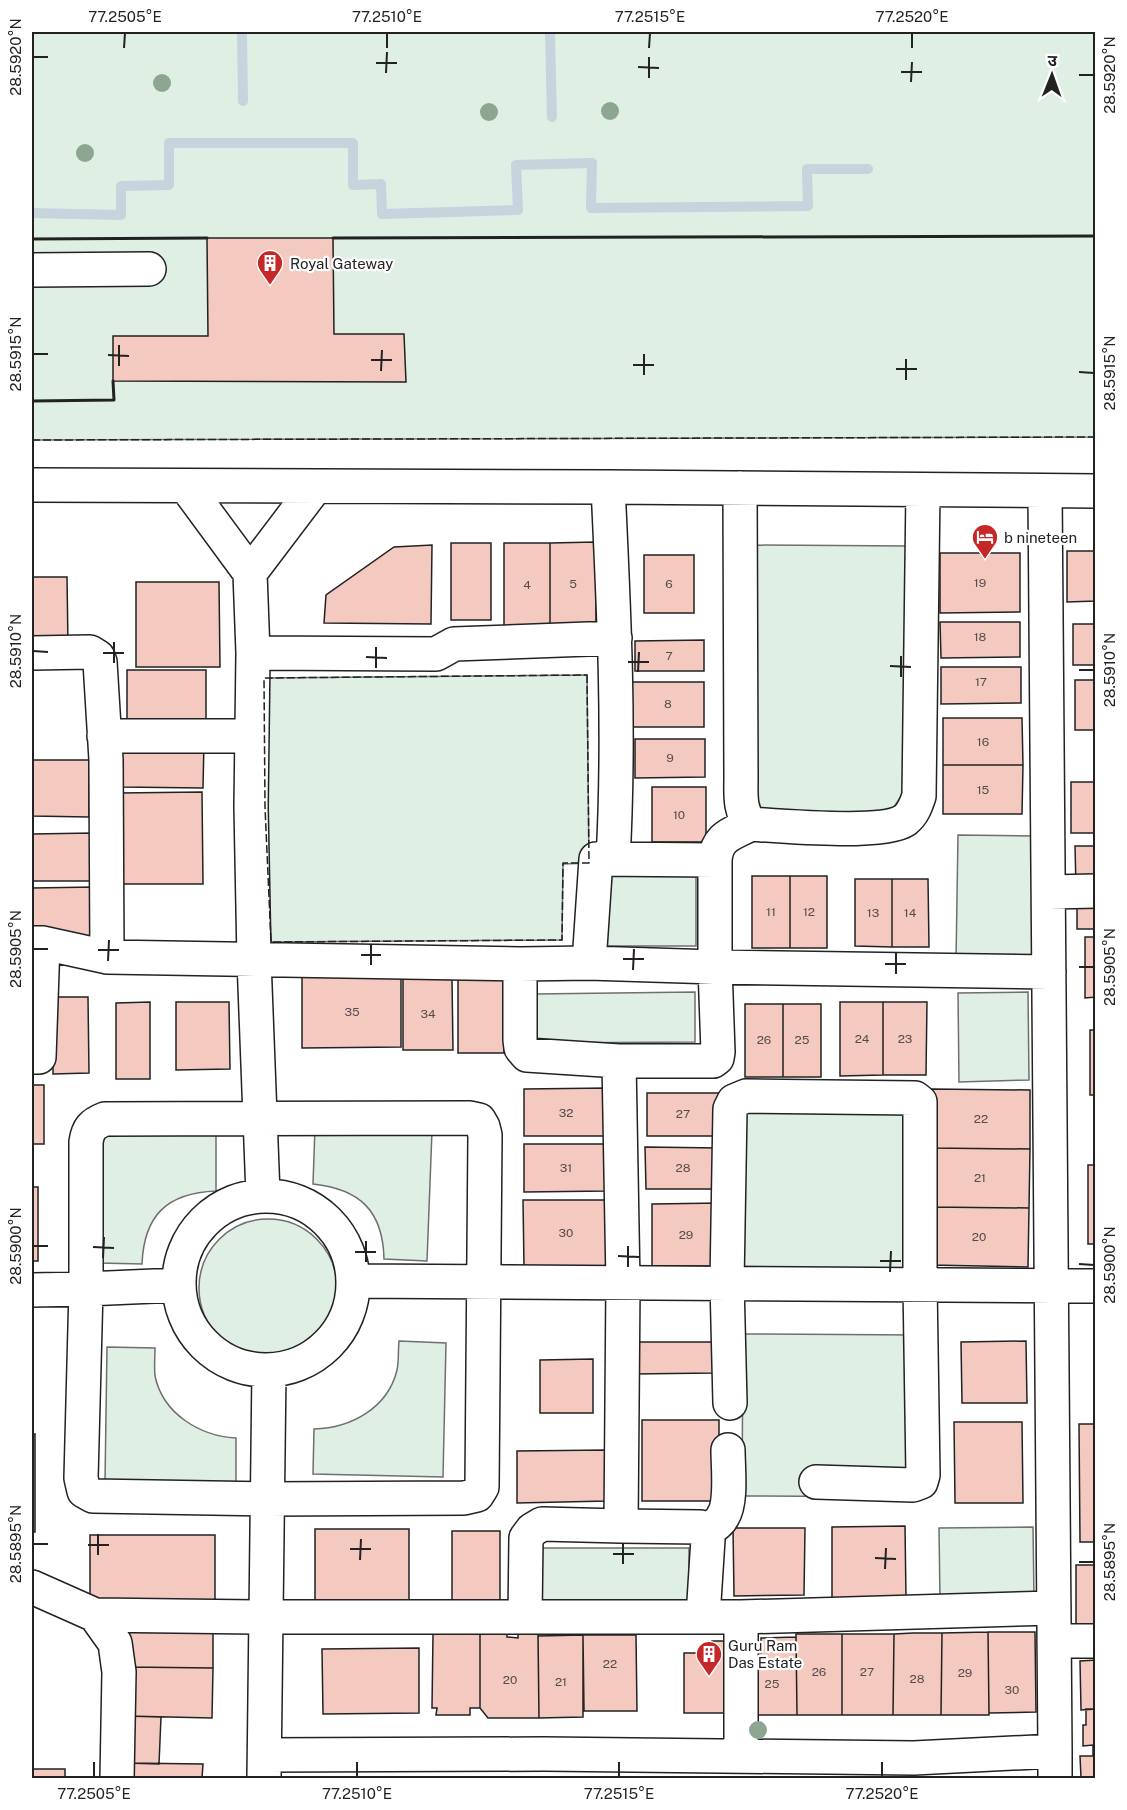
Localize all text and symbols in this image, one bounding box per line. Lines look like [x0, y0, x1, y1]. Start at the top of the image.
text: 77.2505°E [88, 8, 162, 25]
text: 77.2510°E [352, 8, 422, 25]
text: 77.2515°E [615, 8, 685, 25]
text: 77.2520°E [876, 8, 949, 25]
text: 28.5920°N [7, 18, 24, 96]
text: 28.5920°N [1101, 36, 1118, 114]
north arrow [1022, 45, 1082, 105]
text: उ [1047, 51, 1058, 70]
building icon: Royal Gateway [255, 248, 285, 286]
place label: Royal Gateway [290, 255, 393, 272]
text: 28.5915°N [7, 317, 24, 391]
text: 28.5915°N [1101, 336, 1118, 410]
hotel icon: b nineteen [970, 522, 1000, 560]
place label: b nineteen [1004, 529, 1077, 546]
house number: 19 [974, 576, 986, 590]
house number: 5 [569, 577, 577, 591]
house number: 6 [665, 577, 673, 591]
house number: 4 [523, 578, 531, 592]
text: 28.5910°N [7, 614, 24, 688]
house number: 18 [974, 630, 987, 644]
text: 28.5910°N [1101, 633, 1118, 707]
house number: 7 [665, 649, 673, 663]
house number: 17 [975, 675, 987, 689]
house number: 8 [664, 697, 672, 711]
house number: 16 [977, 735, 989, 749]
house number: 9 [666, 751, 674, 765]
house number: 15 [977, 783, 990, 797]
house number: 10 [673, 808, 685, 822]
house number: 11 [766, 905, 776, 919]
house number: 12 [803, 905, 815, 919]
house number: 13 [867, 906, 879, 920]
house number: 14 [904, 906, 917, 920]
text: 28.5905°N [7, 910, 24, 988]
text: 28.5905°N [1101, 928, 1118, 1006]
house number: 35 [344, 1005, 360, 1019]
house number: 34 [420, 1007, 436, 1021]
house number: 24 [855, 1032, 870, 1046]
house number: 23 [898, 1032, 912, 1046]
house number: 26 [757, 1033, 771, 1047]
house number: 25 [795, 1033, 810, 1047]
house number: 32 [559, 1106, 573, 1120]
house number: 27 [676, 1107, 690, 1121]
house number: 22 [974, 1112, 988, 1126]
house number: 31 [560, 1161, 572, 1175]
house number: 28 [676, 1161, 691, 1175]
house number: 21 [974, 1171, 986, 1185]
text: 28.5900°N [7, 1207, 24, 1285]
house number: 30 [559, 1226, 573, 1240]
text: 28.5900°N [1101, 1226, 1118, 1304]
house number: 29 [679, 1228, 693, 1242]
house number: 20 [972, 1230, 986, 1244]
text: 28.5895°N [7, 1505, 24, 1583]
text: 28.5895°N [1101, 1523, 1118, 1601]
place label: Guru Ram Das Estate [728, 1637, 802, 1671]
building icon: Guru Ram Das Estate [694, 1639, 724, 1677]
house number: 22 [603, 1657, 617, 1671]
house number: 26 [812, 1665, 826, 1679]
house number: 27 [860, 1665, 874, 1679]
house number: 29 [958, 1666, 972, 1680]
house number: 28 [910, 1672, 925, 1686]
house number: 20 [503, 1673, 517, 1687]
house number: 21 [555, 1675, 567, 1689]
house number: 25 [765, 1677, 780, 1691]
house number: 30 [1005, 1683, 1019, 1697]
text: 77.2505°E [57, 1785, 131, 1802]
text: 77.2510°E [322, 1785, 392, 1802]
text: 77.2515°E [584, 1785, 654, 1802]
text: 77.2520°E [846, 1785, 919, 1802]

